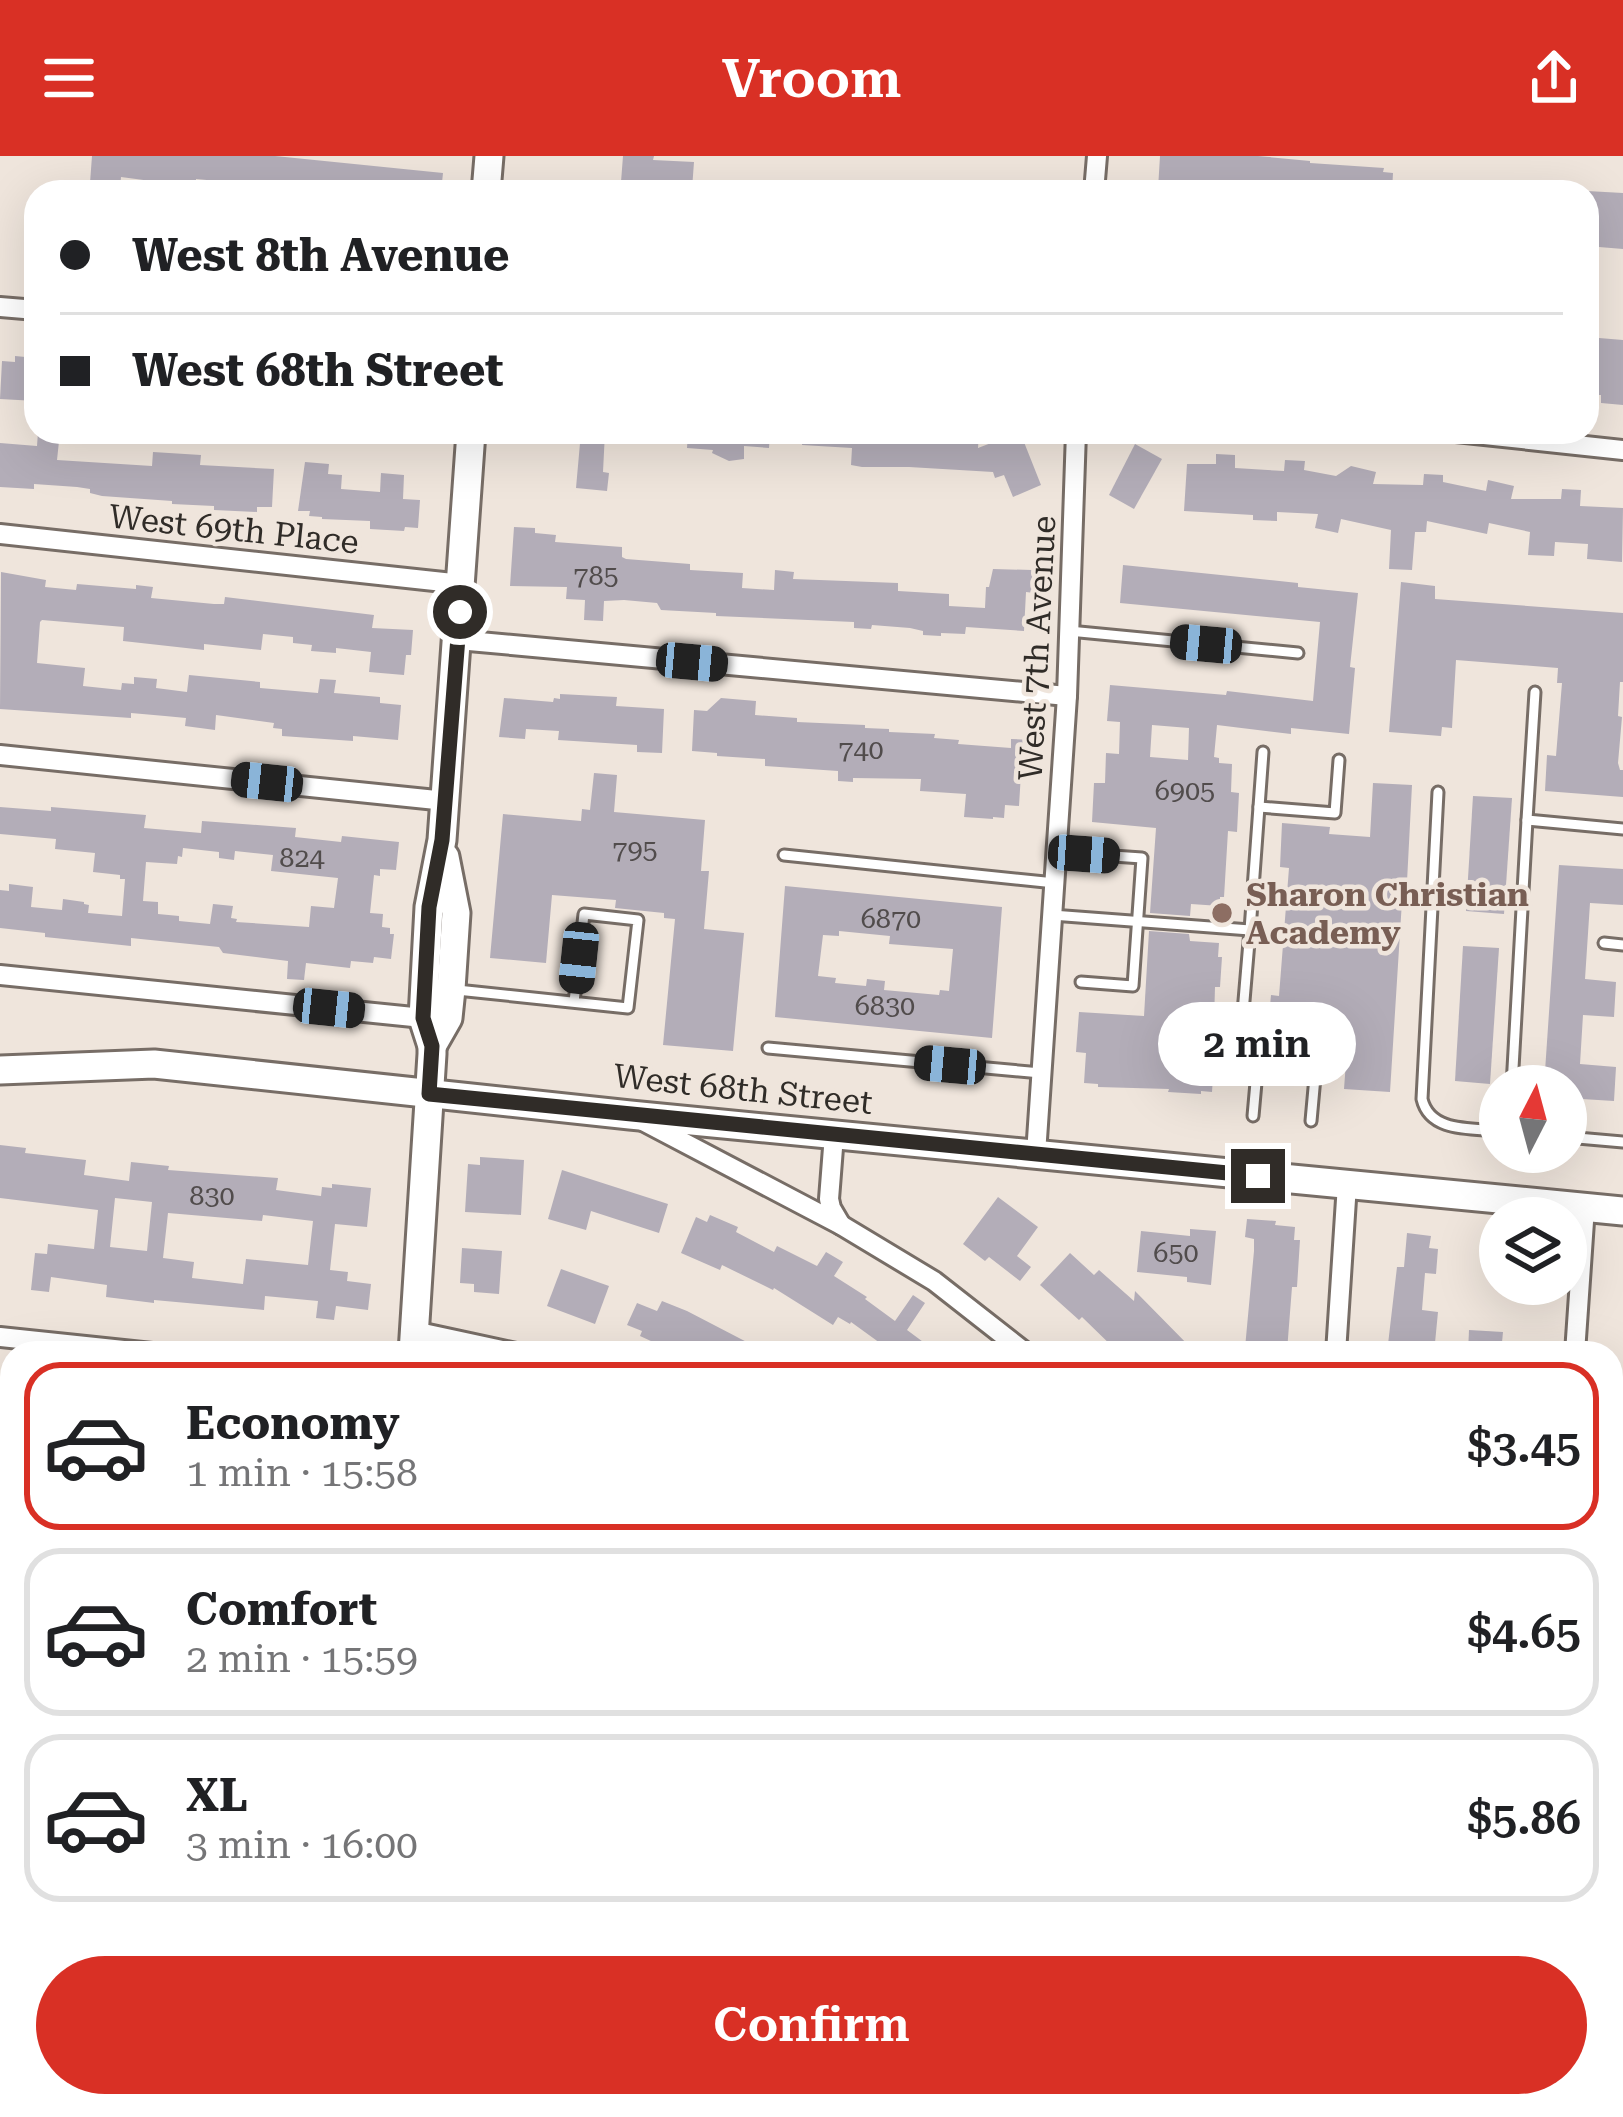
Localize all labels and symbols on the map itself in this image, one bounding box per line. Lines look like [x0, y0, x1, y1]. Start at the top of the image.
street label: West 69th Place [107, 496, 361, 562]
street label: West 7th Avenue [1011, 514, 1063, 782]
house number: 785 [573, 560, 619, 592]
route start [433, 585, 487, 639]
car [1169, 623, 1243, 665]
car [655, 641, 729, 683]
house number: 740 [838, 734, 884, 766]
car [229, 760, 305, 804]
house number: 6905 [1155, 775, 1215, 807]
house number: 795 [612, 834, 658, 866]
car [1047, 834, 1121, 874]
house number: 824 [279, 842, 325, 874]
place label: Sharon Christian Academy [1246, 875, 1529, 952]
marker: Sharon Christian Academy [1209, 900, 1235, 926]
house number: 6870 [861, 903, 921, 935]
car [557, 920, 601, 996]
car [291, 986, 367, 1030]
house number: 6830 [855, 990, 915, 1022]
callout: 2 min [1159, 1002, 1357, 1086]
car [913, 1044, 987, 1086]
street label: West 68th Street [612, 1056, 874, 1122]
north arrow [1479, 1065, 1587, 1173]
route end [1231, 1149, 1285, 1203]
house number: 830 [189, 1180, 235, 1212]
house number: 650 [1153, 1237, 1199, 1269]

